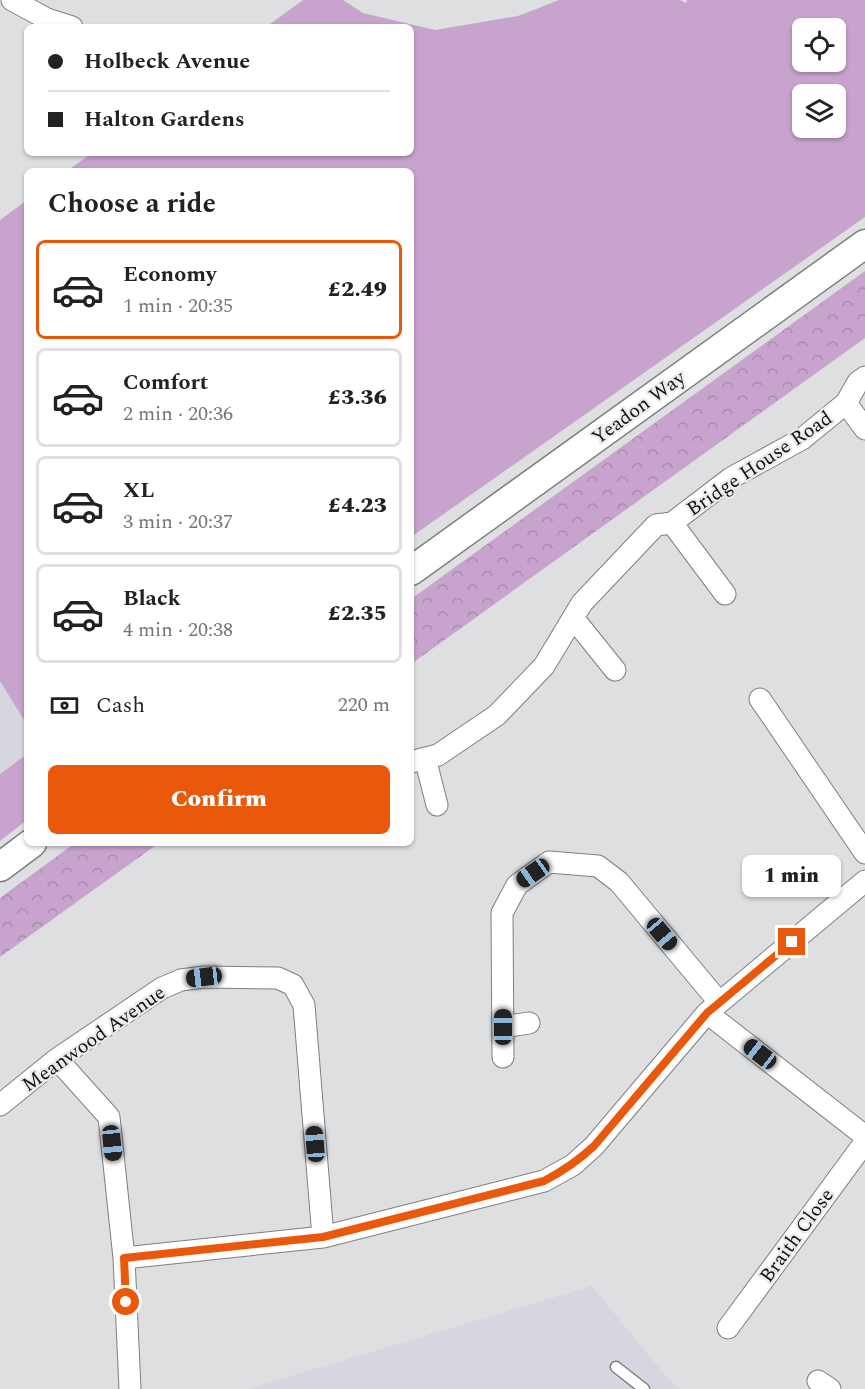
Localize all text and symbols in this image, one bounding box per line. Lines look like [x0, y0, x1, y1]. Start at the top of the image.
map controls [792, 18, 846, 138]
button: locate [792, 18, 846, 72]
text: Holbeck Avenue [84, 45, 250, 78]
button: layers [792, 84, 846, 138]
text: Halton Gardens [84, 103, 245, 136]
text: Choose a ride [48, 183, 216, 225]
text: Economy [123, 258, 216, 291]
icon: car [51, 263, 105, 317]
text: £2.49 [328, 273, 387, 306]
text: 1 min · 20:35 [123, 291, 233, 321]
street label: Yeadon Way [585, 363, 693, 452]
text: Comfort [123, 366, 208, 399]
icon: car [51, 371, 105, 425]
text: £3.36 [328, 381, 387, 414]
text: 2 min · 20:36 [123, 399, 233, 429]
street label: Bridge House Road [680, 404, 839, 524]
text: XL [123, 474, 154, 507]
icon: car [51, 479, 105, 533]
text: £4.23 [328, 489, 387, 522]
text: 3 min · 20:37 [123, 507, 233, 537]
text: Black [123, 582, 181, 615]
icon: car [51, 587, 105, 641]
text: £2.35 [328, 597, 387, 630]
text: 4 min · 20:38 [123, 615, 233, 645]
icon: cash [48, 689, 81, 722]
text: Cash [96, 689, 145, 722]
text: 220 m [338, 690, 390, 720]
button: Confirm [48, 765, 390, 834]
car [513, 855, 553, 891]
callout: 1 min [742, 855, 842, 897]
text: 1 min [764, 861, 819, 891]
car [644, 914, 680, 954]
route end [778, 928, 805, 955]
car [185, 966, 223, 988]
street label: Meanwood Avenue [16, 978, 171, 1100]
car [494, 1009, 512, 1045]
car [740, 1036, 780, 1072]
car [101, 1124, 123, 1162]
car [305, 1125, 325, 1163]
street label: Braith Close [752, 1182, 841, 1289]
route start [112, 1288, 139, 1315]

